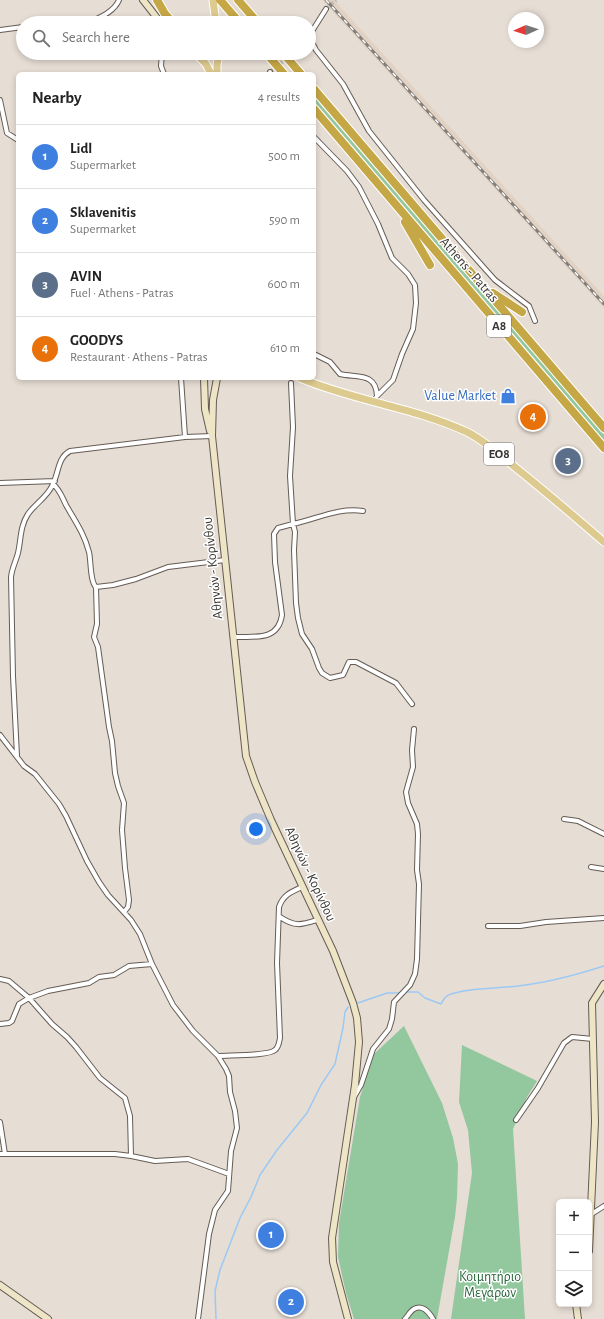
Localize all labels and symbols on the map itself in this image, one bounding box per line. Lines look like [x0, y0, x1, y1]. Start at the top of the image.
north arrow [508, 12, 544, 48]
street label: Athens - Patras [437, 235, 501, 305]
road number: Α8 [487, 315, 511, 337]
shop icon: Value Market [499, 387, 517, 405]
place label: Value Market [424, 389, 497, 403]
pin: 4 [520, 402, 546, 432]
road number: ΕΟ8 [484, 443, 514, 465]
pin: 3 [555, 446, 581, 476]
street label: Αθηνών - Κορίνθου [201, 516, 225, 620]
your location [246, 819, 266, 839]
street label: Αθηνών - Κορίνθου [282, 825, 338, 923]
pin: 1 [258, 1220, 284, 1250]
park label: Κοιμητήριο Μεγάρων [459, 1270, 521, 1300]
pin: 2 [278, 1287, 304, 1317]

